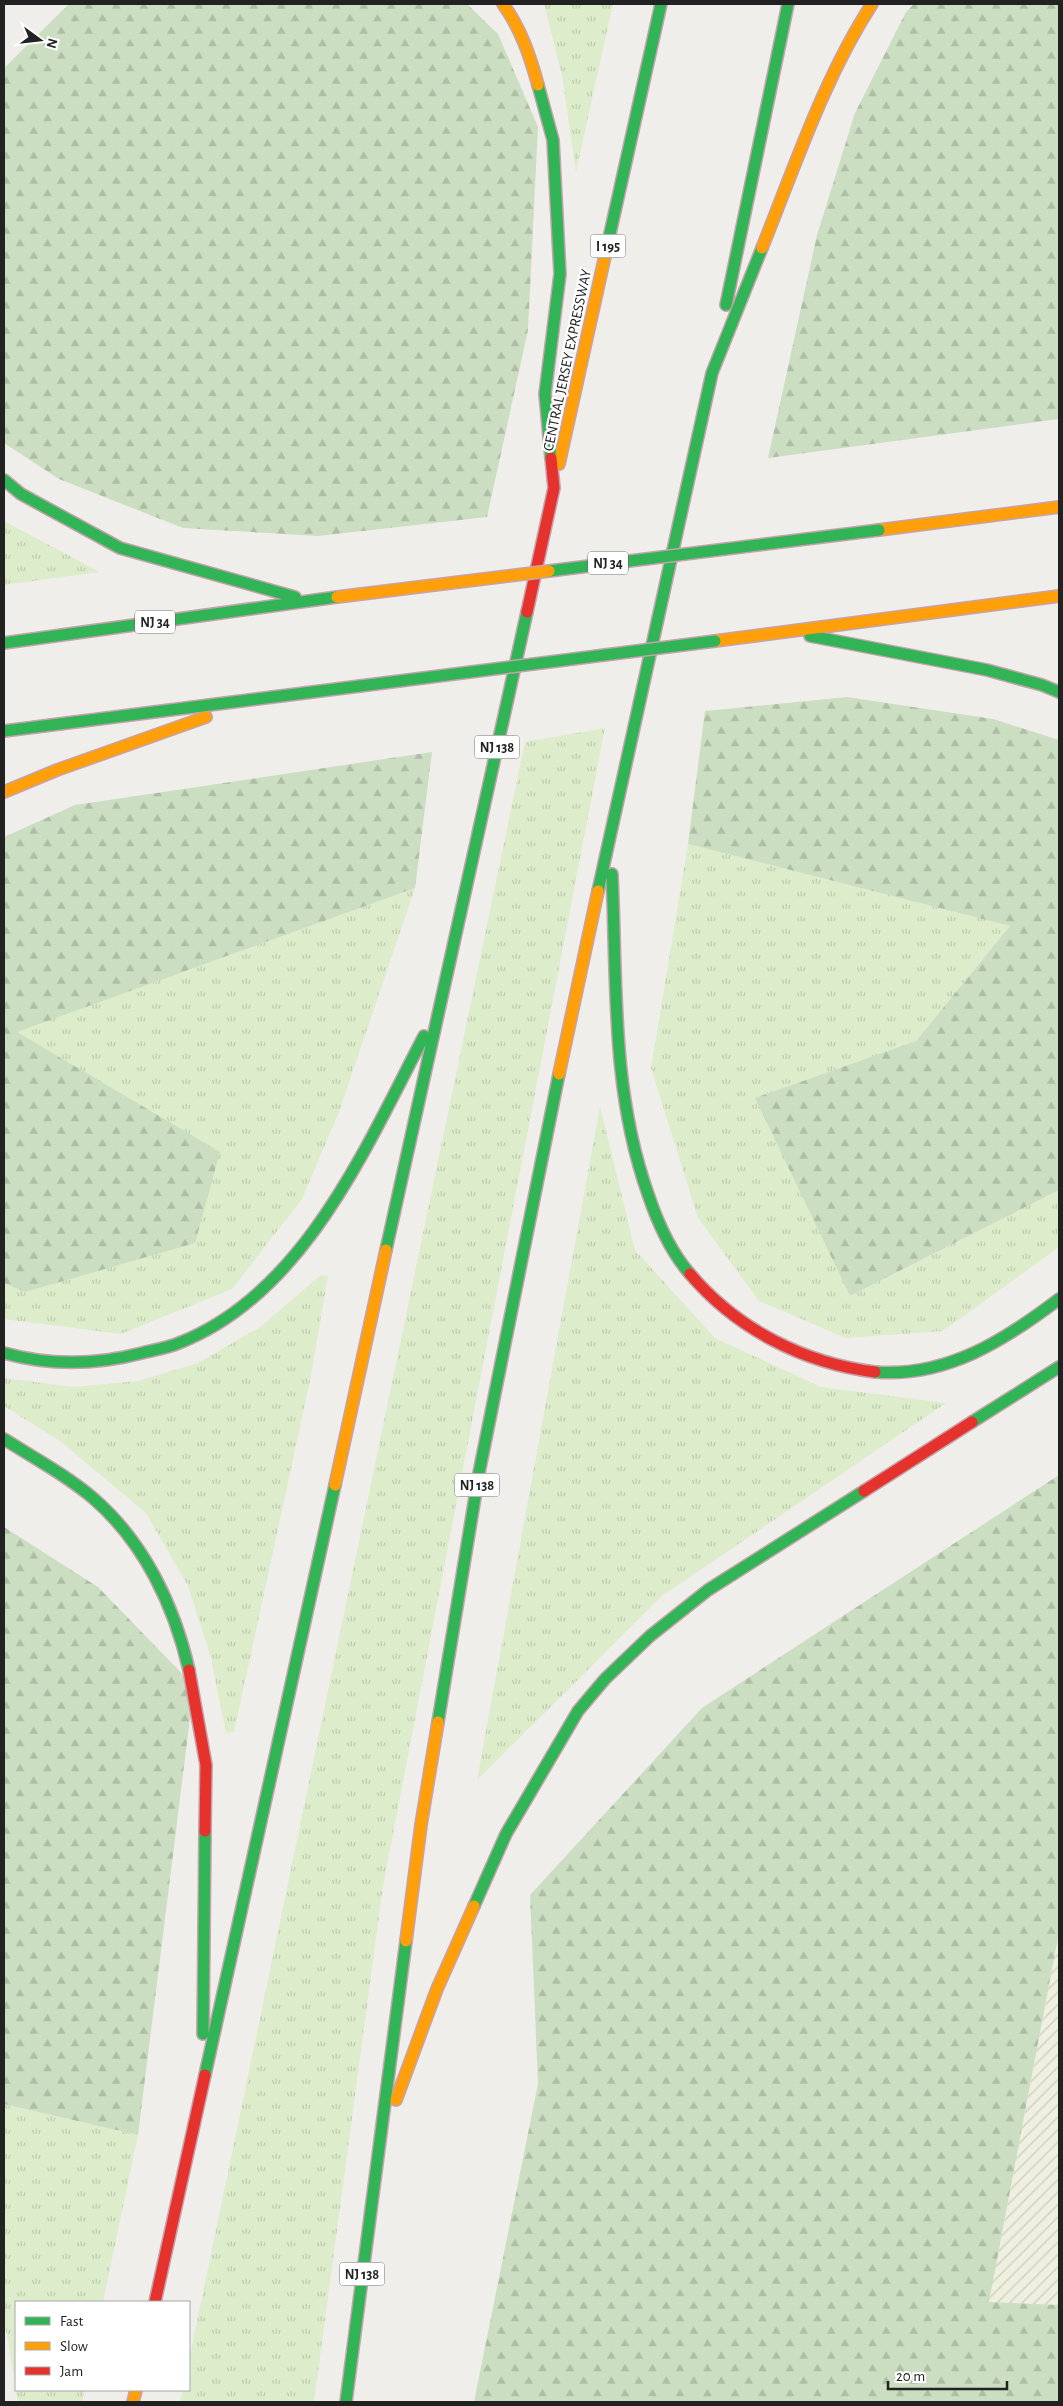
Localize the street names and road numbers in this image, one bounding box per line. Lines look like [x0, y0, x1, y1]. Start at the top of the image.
road number: I 195 [590, 235, 626, 258]
street label: CENTRAL JERSEY EXPRESSWAY [541, 268, 594, 452]
road number: NJ 34 [588, 552, 628, 574]
road number: NJ 34 [135, 610, 175, 634]
road number: NJ 138 [474, 736, 520, 759]
road number: NJ 138 [454, 1474, 500, 1496]
road number: NJ 138 [340, 2262, 384, 2286]

